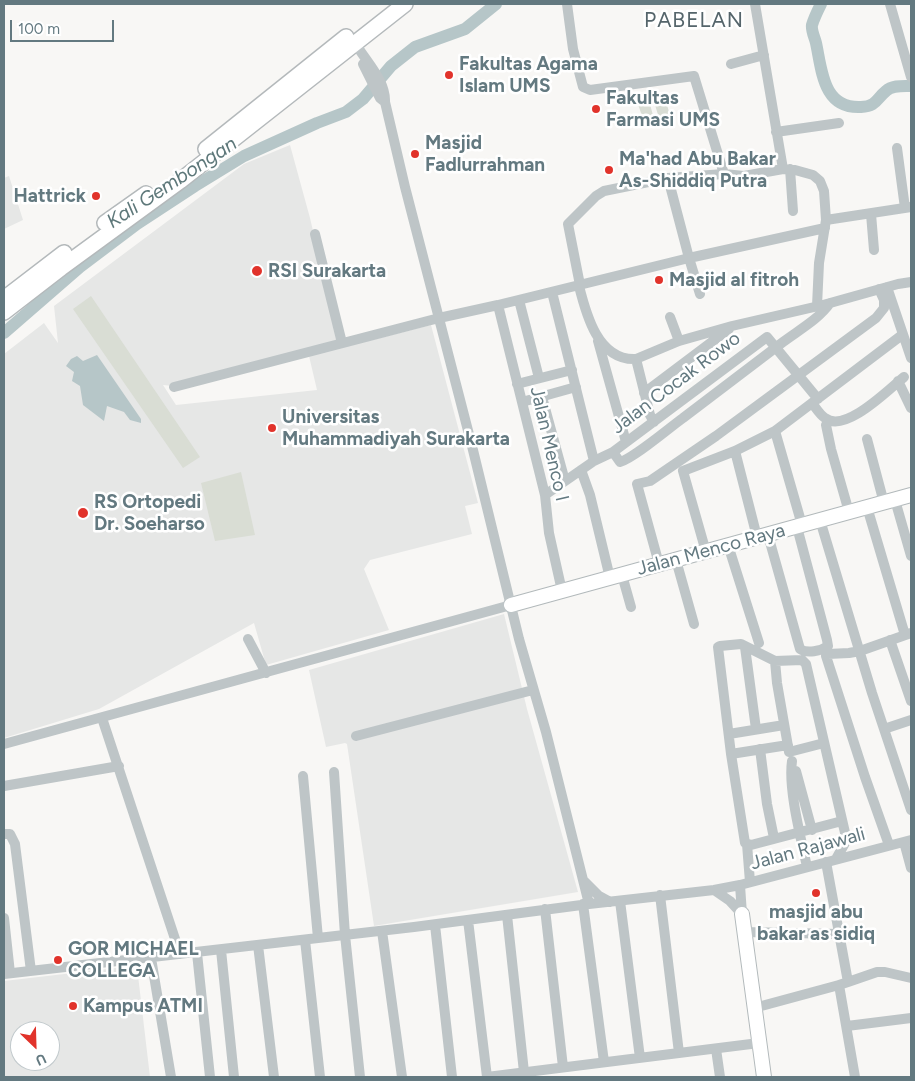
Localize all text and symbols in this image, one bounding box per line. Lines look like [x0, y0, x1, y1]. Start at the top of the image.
district label: PABELAN [643, 8, 745, 34]
scale bar [12, 10, 116, 42]
text: 100 m [18, 20, 60, 38]
place label: Fakultas Agama Islam UMS [459, 53, 598, 97]
marker: Fakultas Agama Islam UMS [443, 69, 455, 81]
place label: Fakultas Farmasi UMS [606, 87, 720, 131]
marker: Fakultas Farmasi UMS [590, 103, 602, 115]
water label: Kali Gembongan [103, 132, 241, 234]
place label: Masjid Fadlurrahman [425, 132, 545, 176]
marker: Masjid Fadlurrahman [409, 148, 421, 160]
place label: Ma'had Abu Bakar As-Shiddiq Putra [619, 148, 776, 192]
marker: Ma'had Abu Bakar As-Shiddiq Putra [603, 164, 615, 176]
place label: Hattrick [14, 185, 86, 207]
marker: Hattrick [90, 190, 102, 202]
place label: RSI Surakarta [268, 260, 386, 282]
marker: RSI Surakarta [250, 264, 264, 278]
place label: Masjid al fitroh [669, 269, 799, 291]
marker: Masjid al fitroh [653, 274, 665, 286]
street label: Jalan Cocak Rowo [607, 327, 745, 439]
street label: Jalan Menco I [525, 385, 573, 503]
place label: Universitas Muhammadiyah Surakarta [282, 406, 510, 450]
marker: Universitas Muhammadiyah Surakarta [266, 422, 278, 434]
place label: RS Ortopedi Dr. Soeharso [94, 491, 205, 535]
marker: RS Ortopedi Dr. Soeharso [76, 506, 90, 520]
street label: Jalan Menco Raya [634, 519, 788, 581]
street label: Jalan Rajawali [748, 823, 868, 875]
marker: masjid abu bakar as sidiq [810, 887, 822, 899]
place label: masjid abu bakar as sidiq [757, 901, 875, 945]
place label: GOR MICHAEL COLLEGA [68, 938, 199, 982]
marker: GOR MICHAEL COLLEGA [52, 954, 64, 966]
place label: Kampus ATMI [83, 995, 203, 1017]
marker: Kampus ATMI [67, 1000, 79, 1012]
north arrow [10, 1021, 60, 1071]
text: U [33, 1049, 49, 1069]

